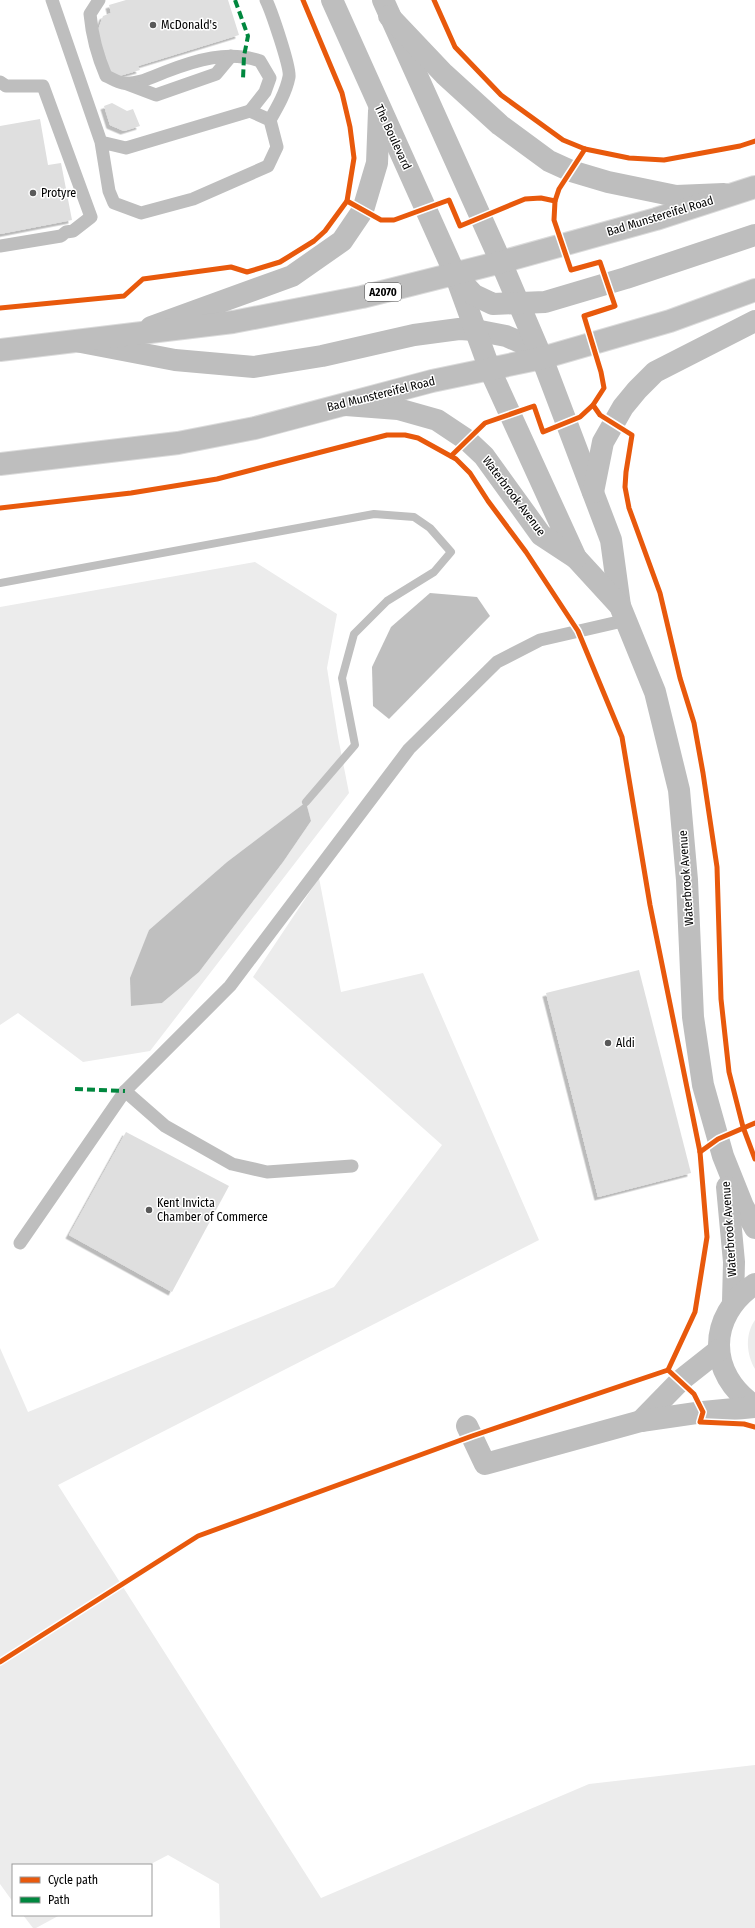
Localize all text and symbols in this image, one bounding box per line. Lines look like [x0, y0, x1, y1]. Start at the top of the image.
place label: McDonald's [161, 18, 217, 32]
marker: McDonald's [148, 20, 158, 30]
street label: The Boulevard [372, 102, 414, 172]
place label: Protyre [41, 186, 76, 200]
marker: Protyre [28, 188, 38, 198]
street label: Bad Munstereifel Road [605, 193, 715, 239]
road number: A2070 [365, 283, 401, 301]
street label: Bad Munstereifel Road [326, 374, 436, 414]
street label: Waterbrook Avenue [480, 454, 548, 538]
street label: Waterbrook Avenue [676, 830, 696, 926]
place label: Aldi [616, 1036, 635, 1050]
marker: Aldi [603, 1038, 613, 1048]
street label: Waterbrook Avenue [719, 1181, 739, 1277]
place label: Kent Invicta Chamber of Commerce [157, 1196, 268, 1224]
marker: Kent Invicta Chamber of Commerce [144, 1205, 154, 1215]
legend [12, 1864, 152, 1916]
text: Cycle path [48, 1873, 98, 1887]
text: Path [48, 1893, 70, 1907]

